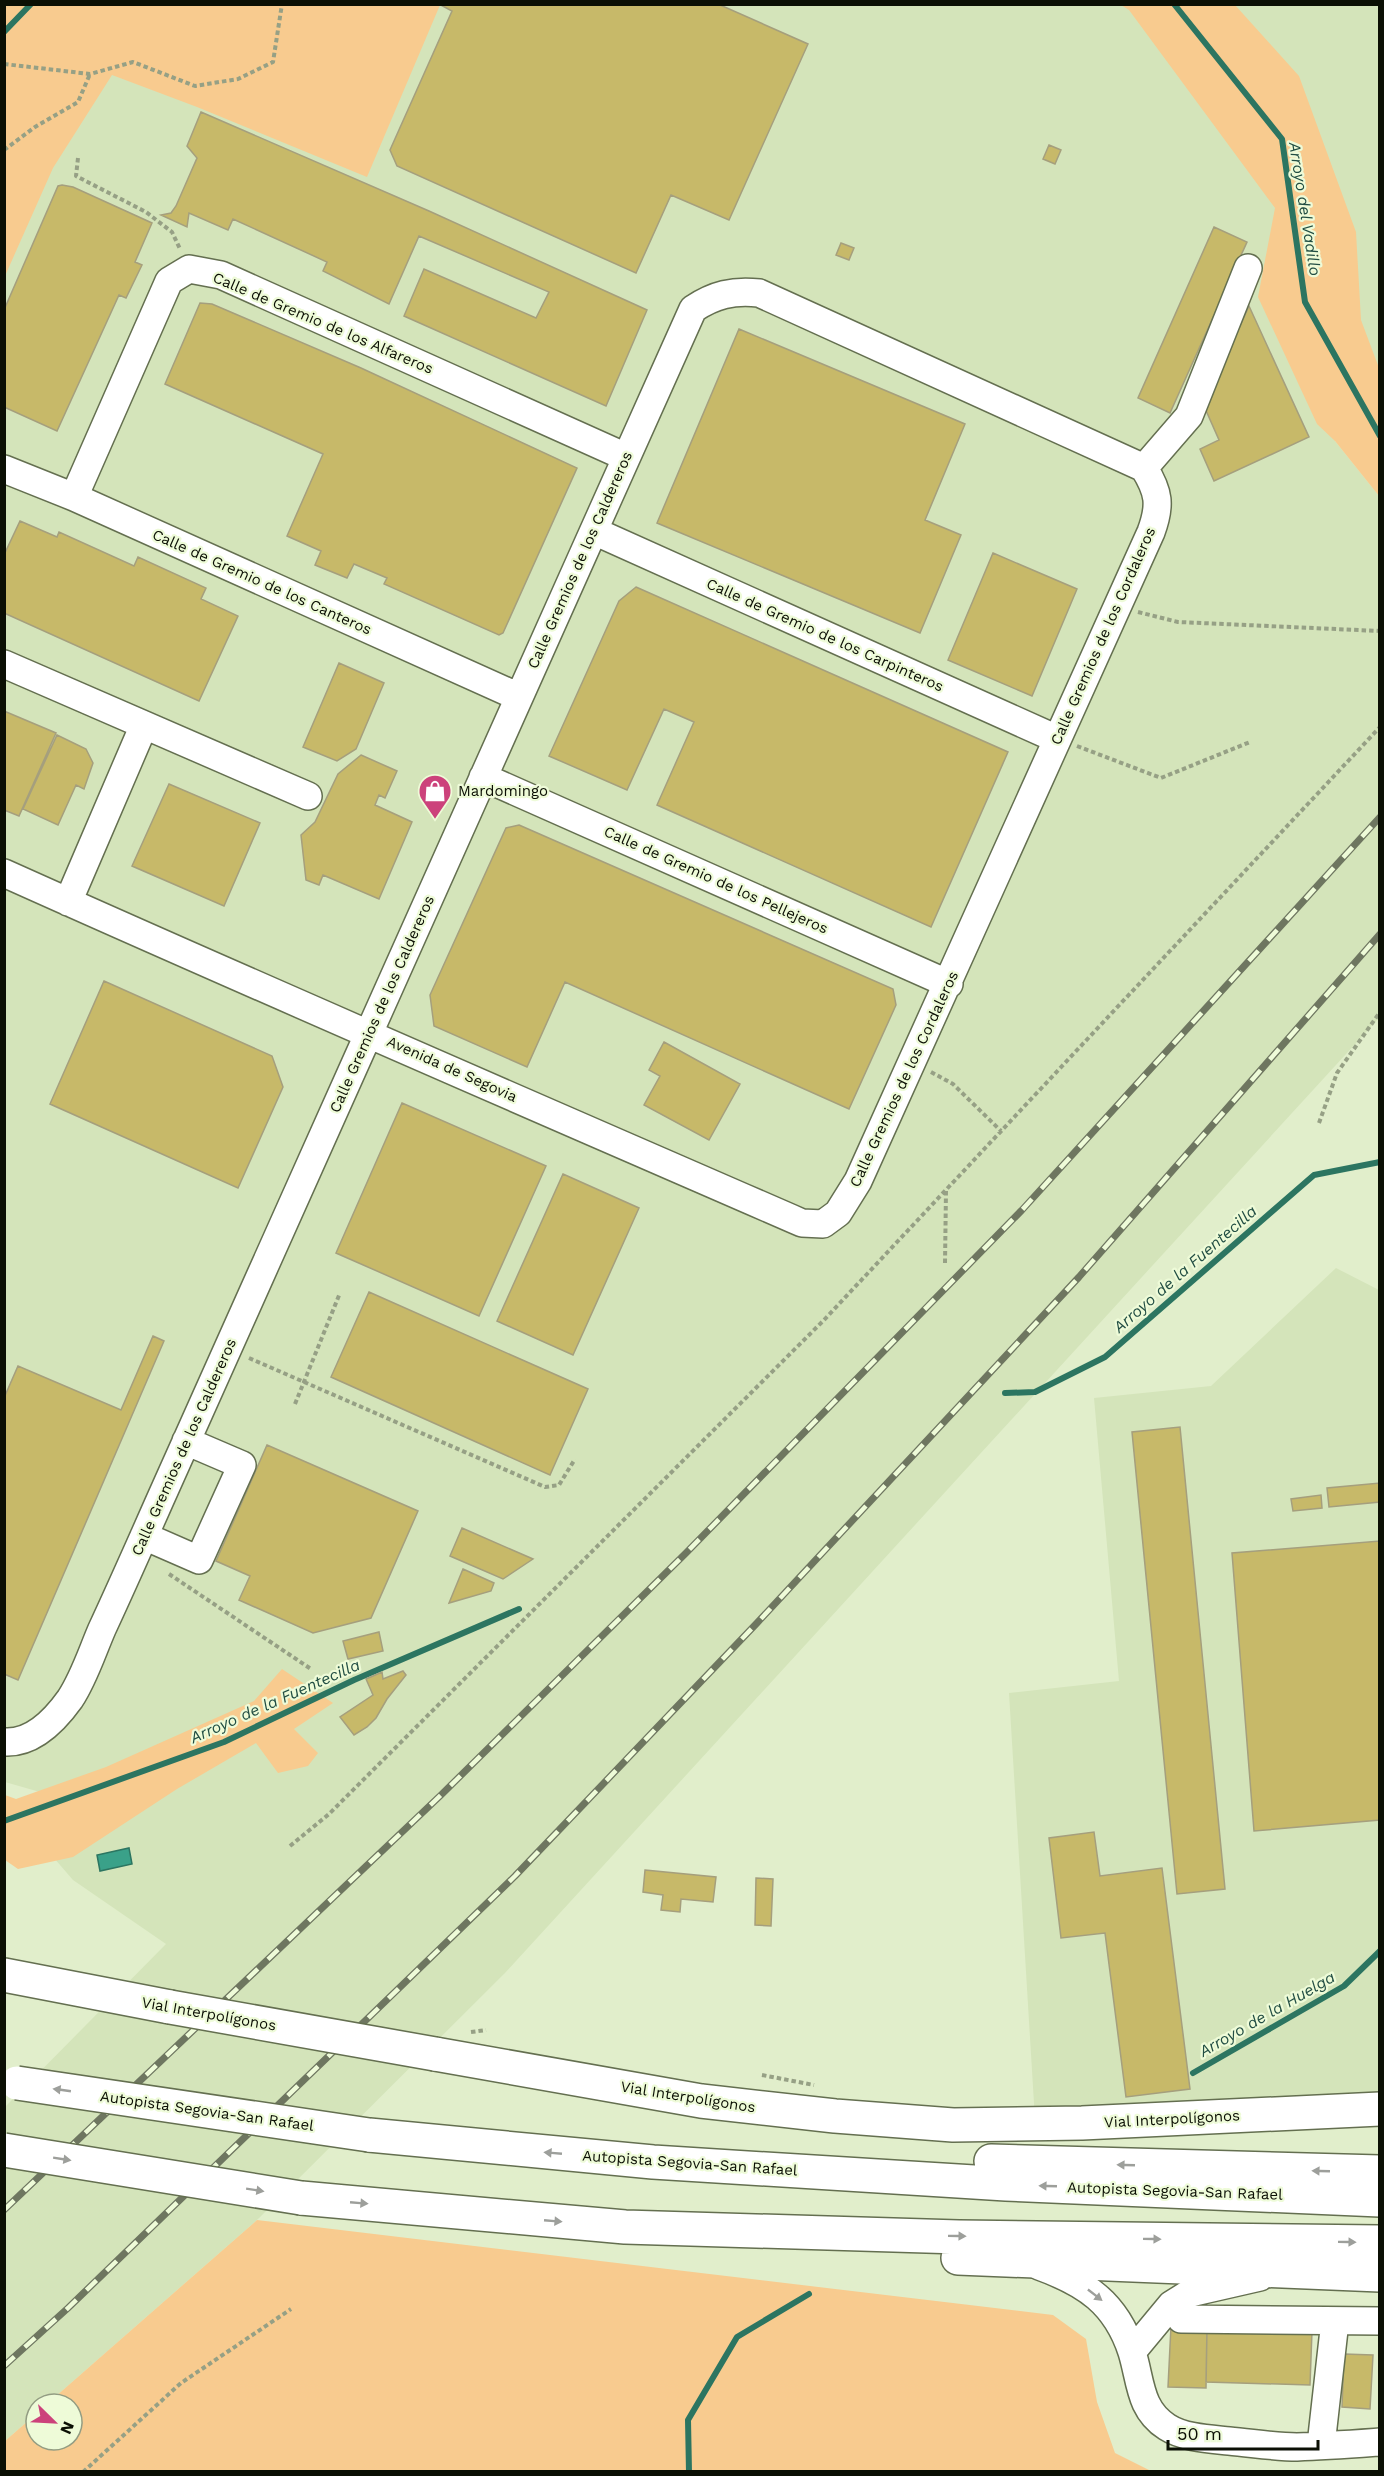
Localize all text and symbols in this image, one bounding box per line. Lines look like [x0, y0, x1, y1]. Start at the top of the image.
water label: Arroyo del Vadillo [1285, 140, 1325, 277]
street label: Calle de Gremio de los Alfareros [210, 268, 436, 378]
street label: Calle Gremios de los Caldereros [524, 448, 636, 671]
street label: Calle Gremios de los Cordaleros [1047, 524, 1159, 748]
street label: Calle de Gremio de los Canteros [150, 525, 375, 639]
street label: Calle de Gremio de los Carpinteros [704, 574, 946, 696]
shop icon: Mardomingo [417, 773, 453, 820]
place label: Mardomingo [458, 782, 548, 800]
street label: Calle de Gremio de los Pellejeros [601, 822, 831, 938]
street label: Calle Gremios de los Caldereros [326, 892, 438, 1115]
street label: Calle Gremios de los Cordaleros [846, 968, 962, 1190]
street label: Avenida de Segovia [384, 1032, 520, 1106]
water label: Arroyo de la Fuentecilla [1109, 1201, 1261, 1337]
street label: Calle Gremios de los Caldereros [128, 1335, 240, 1558]
water label: Arroyo de la Fuentecilla [186, 1655, 363, 1747]
water label: Arroyo de la Huelga [1195, 1967, 1338, 2061]
street label: Vial Interpolígonos [140, 1993, 278, 2035]
street label: Vial Interpolígonos [619, 2077, 757, 2117]
one-way arrow [53, 2085, 72, 2094]
street label: Autopista Segovia-San Rafael [99, 2087, 315, 2135]
street label: Vial Interpolígonos [1104, 2106, 1241, 2132]
street label: Autopista Segovia-San Rafael [582, 2147, 799, 2180]
one-way arrow [544, 2148, 563, 2158]
one-way arrow [53, 2155, 72, 2164]
one-way arrow [1117, 2160, 1136, 2170]
one-way arrow [1312, 2166, 1331, 2176]
street label: Autopista Segovia-San Rafael [1067, 2178, 1283, 2204]
one-way arrow [1039, 2181, 1058, 2191]
one-way arrow [245, 2186, 264, 2195]
one-way arrow [350, 2198, 369, 2208]
one-way arrow [544, 2216, 563, 2226]
one-way arrow [947, 2232, 966, 2241]
one-way arrow [1142, 2234, 1161, 2244]
one-way arrow [1337, 2237, 1356, 2247]
one-way arrow [1087, 2289, 1103, 2302]
north arrow [24, 2392, 84, 2452]
scale bar [1168, 2413, 1318, 2451]
text: N [56, 2419, 78, 2437]
text: 50 m [1177, 2423, 1222, 2444]

